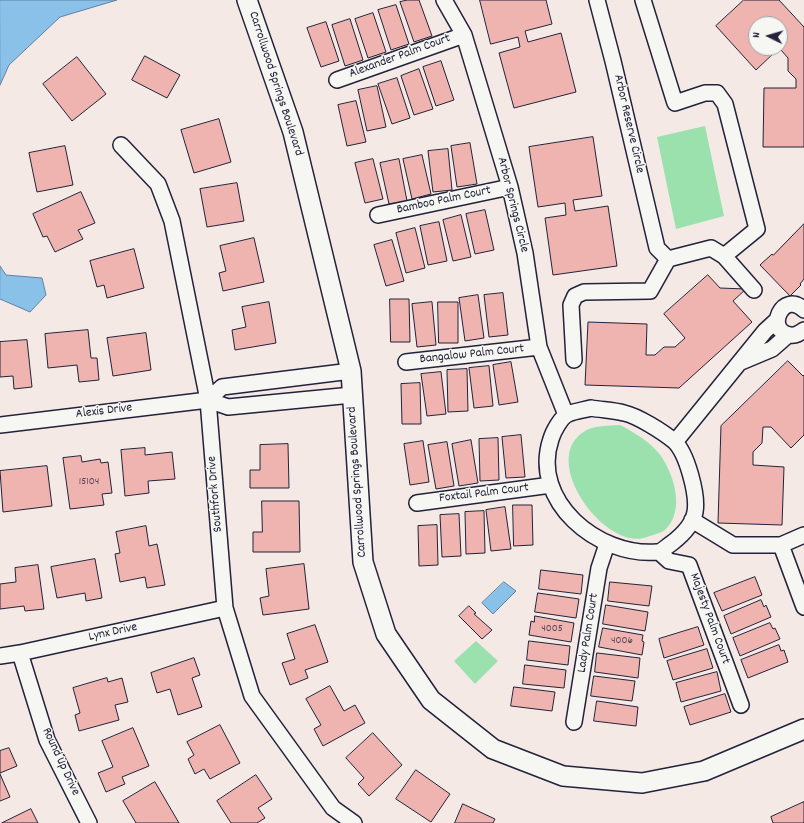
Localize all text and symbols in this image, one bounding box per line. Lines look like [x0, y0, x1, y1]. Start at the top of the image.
street label: Carrollwood Springs Boulevard [244, 10, 306, 158]
north arrow [748, 16, 788, 56]
street label: Alexander Palm Court [347, 31, 453, 83]
text: N [749, 32, 765, 38]
street label: Arbor Reserve Circle [609, 73, 647, 175]
street label: Arbor Springs Circle [493, 156, 531, 254]
street label: Bamboo Palm Court [396, 183, 492, 219]
street label: Bangalow Palm Court [419, 342, 525, 368]
street label: Alexis Drive [75, 401, 133, 423]
street label: Carrollwood Springs Boulevard [345, 406, 371, 558]
street label: Southfork Drive [205, 455, 227, 533]
house number: 15104 [79, 475, 99, 489]
street label: Foxtail Palm Court [438, 481, 530, 507]
street label: Majesty Palm Court [685, 571, 733, 667]
street label: Lady Palm Court [575, 592, 603, 674]
street label: Lynx Drive [87, 620, 139, 646]
house number: 4005 [541, 622, 563, 636]
house number: 4006 [611, 634, 633, 648]
street label: Round Up Drive [37, 726, 83, 798]

